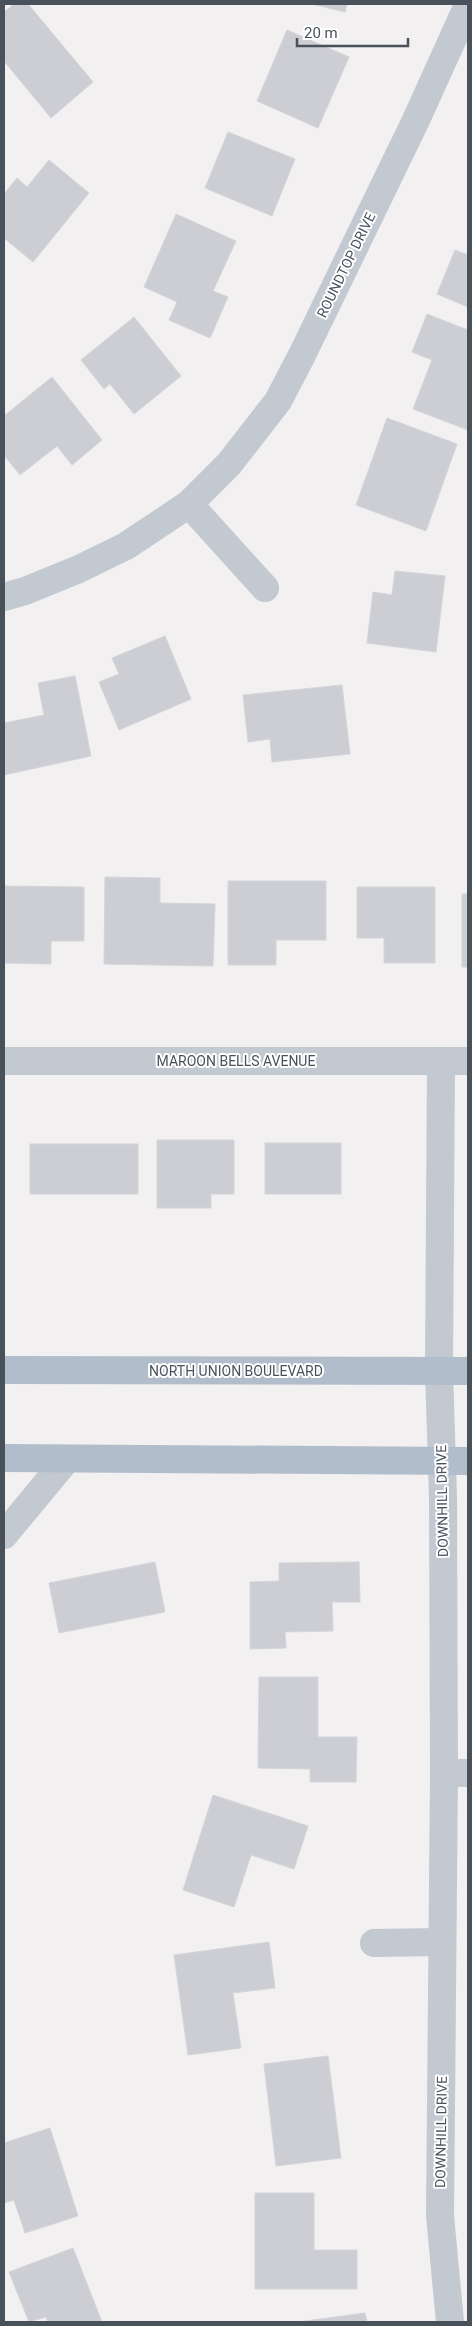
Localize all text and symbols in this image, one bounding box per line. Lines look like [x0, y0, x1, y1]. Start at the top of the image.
scale bar [297, 15, 408, 47]
text: 20 m [304, 24, 338, 42]
street label: ROUNDTOP DRIVE [314, 210, 378, 320]
street label: MAROON BELLS AVENUE [157, 1053, 315, 1069]
street label: NORTH UNION BOULEVARD [149, 1363, 323, 1379]
street label: DOWNHILL DRIVE [433, 1445, 451, 1557]
street label: DOWNHILL DRIVE [432, 2076, 450, 2188]

